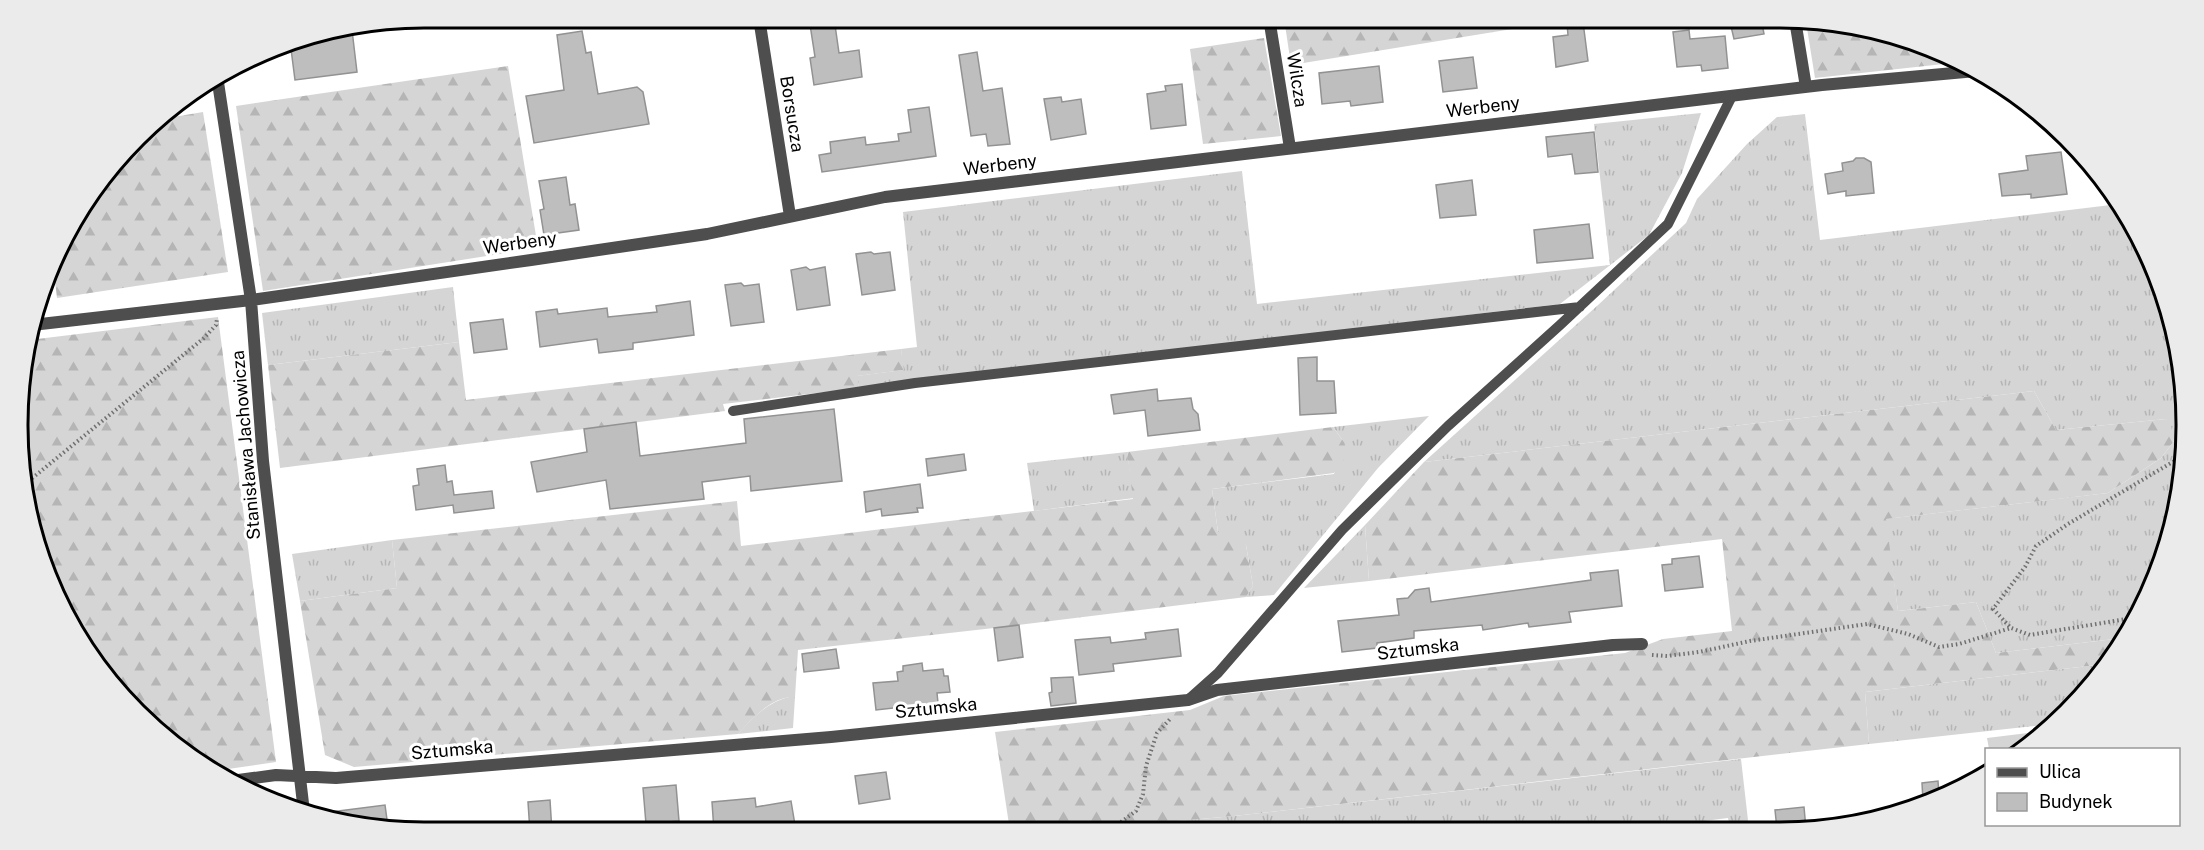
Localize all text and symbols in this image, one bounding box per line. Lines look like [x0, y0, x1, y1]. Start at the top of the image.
street label: Wilcza [1283, 51, 1312, 109]
street label: Borsucza [776, 74, 809, 154]
street label: Werbeny [1445, 92, 1521, 121]
street label: Werbeny [962, 150, 1038, 179]
street label: Werbeny [482, 227, 559, 258]
street label: Stanisława Jachowicza [227, 349, 264, 541]
street label: Sztumska [1376, 633, 1460, 664]
street label: Sztumska [894, 693, 978, 722]
street label: Sztumska [410, 735, 494, 764]
legend [1985, 748, 2180, 826]
text: Ulica [2039, 761, 2081, 782]
text: Budynek [2039, 791, 2113, 812]

